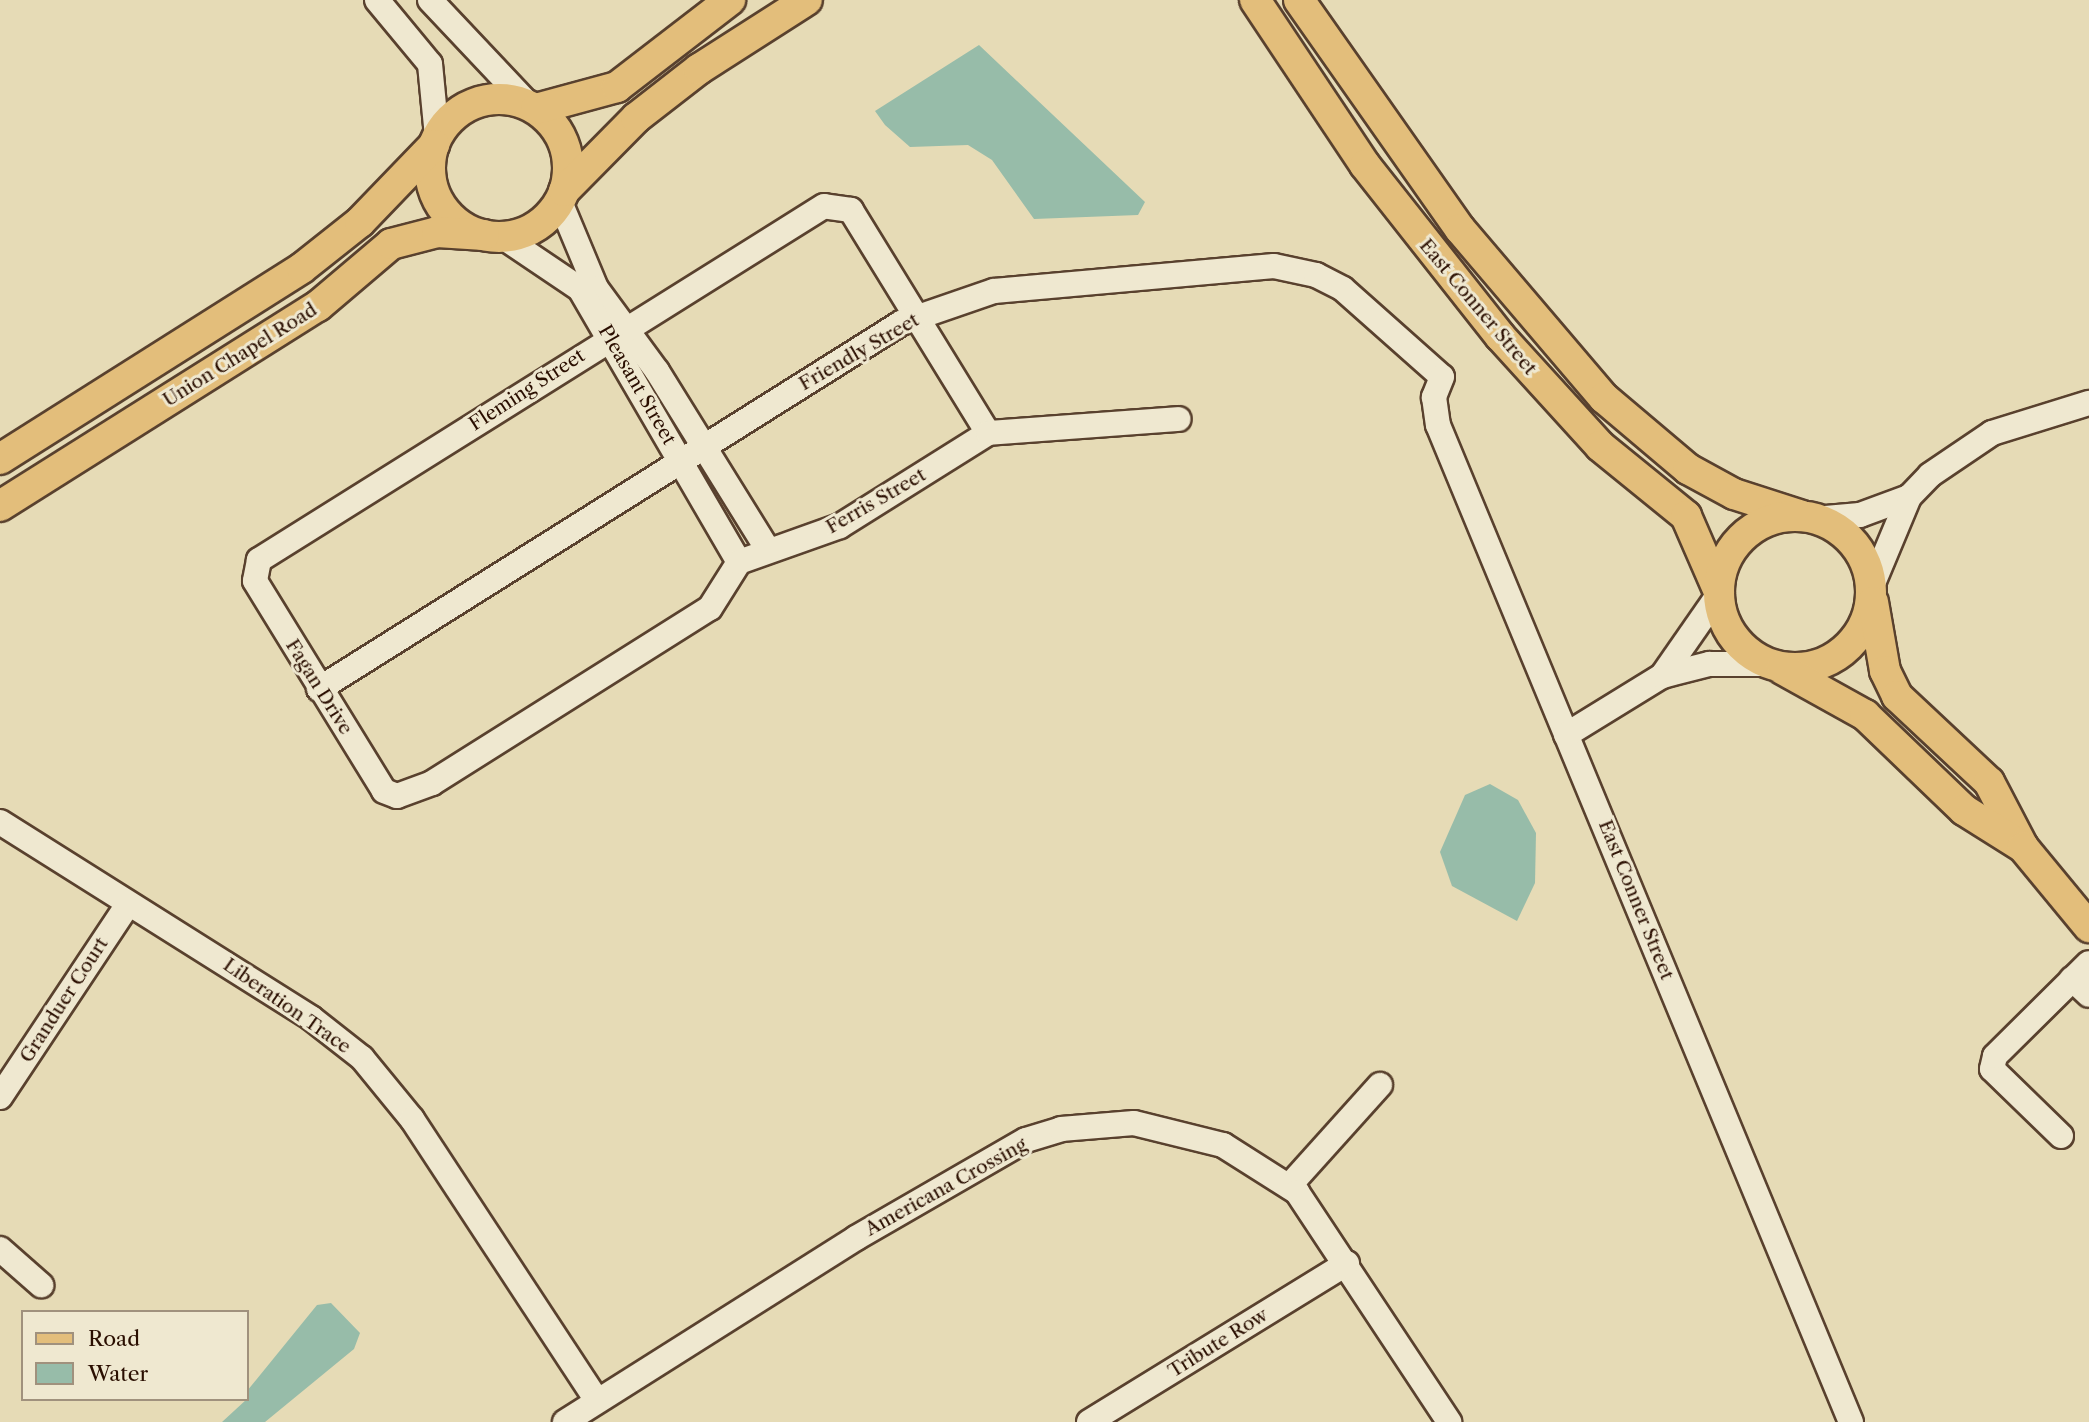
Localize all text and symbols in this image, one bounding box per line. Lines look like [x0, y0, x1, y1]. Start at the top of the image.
street label: East Conner Street [1414, 234, 1542, 380]
street label: Union Chapel Road [159, 298, 321, 412]
street label: Friendly Street [795, 308, 923, 396]
street label: Pleasant Street [593, 321, 681, 449]
street label: Fleming Street [465, 344, 589, 436]
street label: Ferris Street [822, 463, 930, 539]
street label: Fagan Drive [281, 635, 357, 739]
street label: East Conner Street [1593, 817, 1679, 983]
street label: Granduer Court [15, 933, 113, 1067]
street label: Liberation Trace [219, 953, 355, 1059]
street label: Americana Crossing [861, 1133, 1031, 1241]
street label: Tribute Row [1164, 1303, 1272, 1383]
legend [21, 1310, 248, 1401]
text: Road [88, 1326, 140, 1351]
text: Water [88, 1361, 148, 1386]

